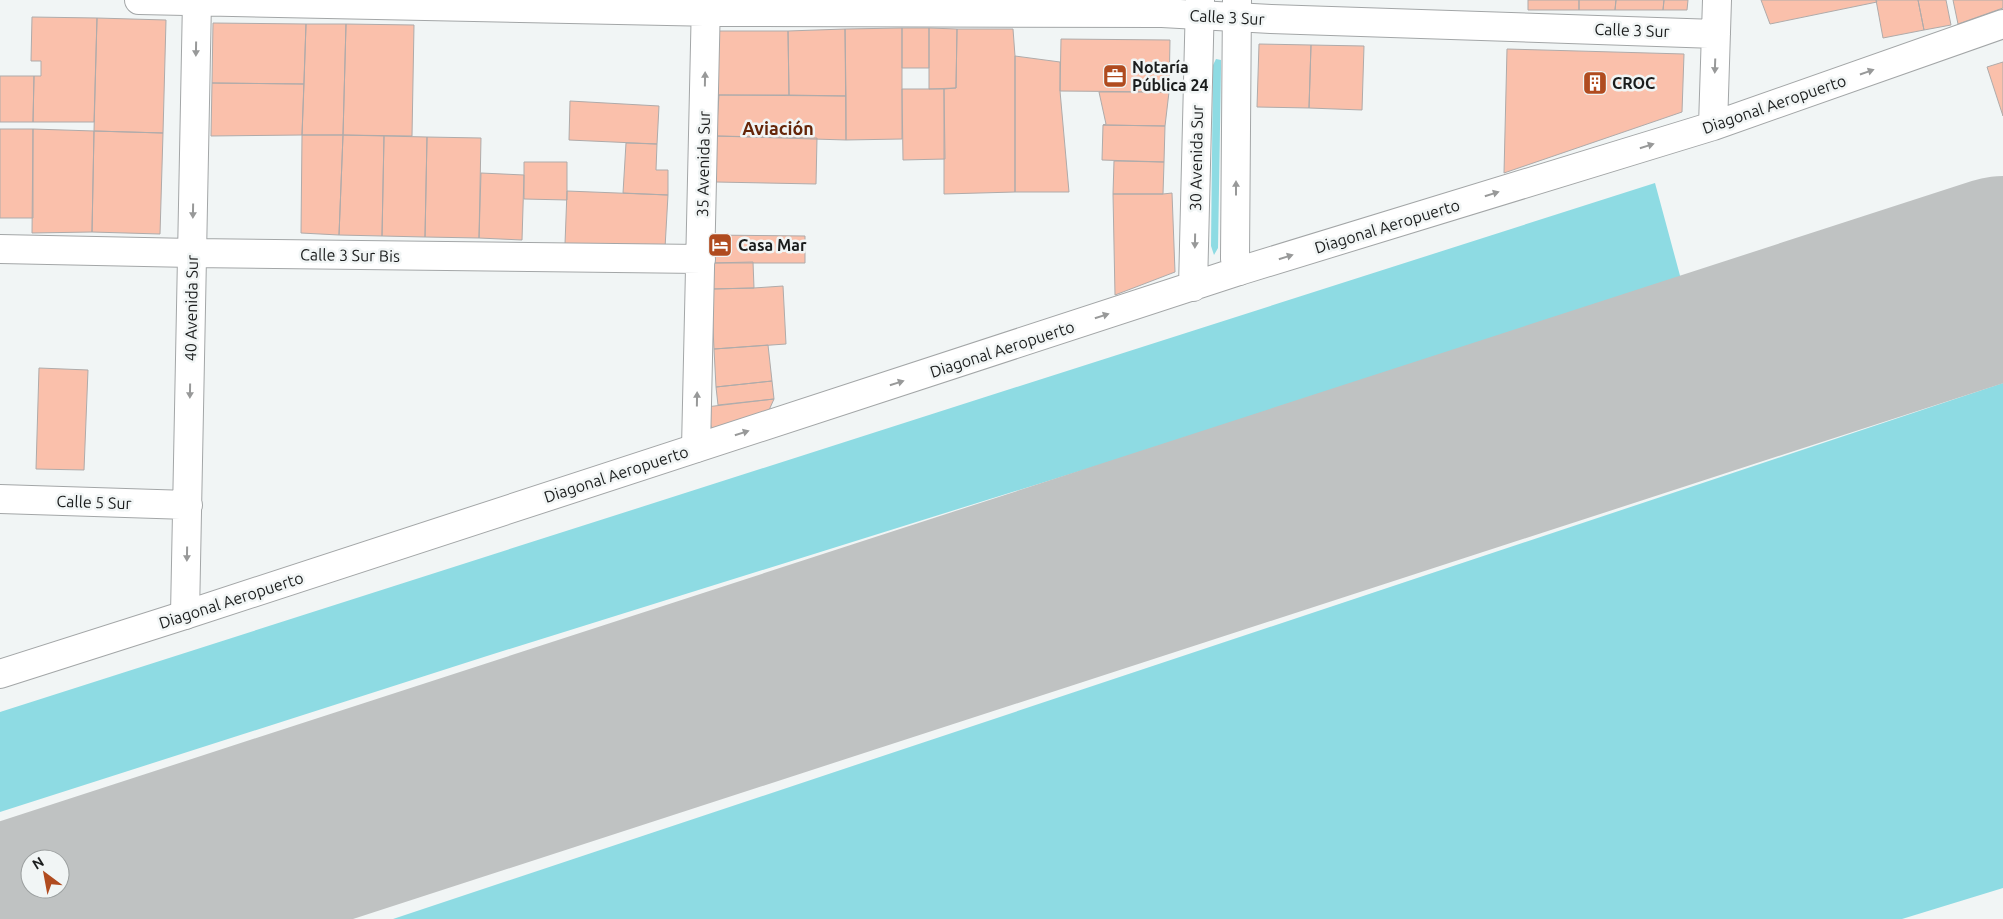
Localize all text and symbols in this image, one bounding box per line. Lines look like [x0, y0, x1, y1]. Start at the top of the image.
street label: Calle 3 Sur [1189, 6, 1265, 28]
street label: Calle 3 Sur [1594, 20, 1670, 40]
one-way arrow [192, 41, 200, 57]
place label: Notaría Pública 24 [1132, 58, 1208, 94]
one-way arrow [1711, 58, 1719, 74]
office icon: Notaría Pública 24 [1102, 63, 1128, 89]
one-way arrow [1860, 68, 1875, 75]
building icon: CROC [1582, 70, 1608, 96]
one-way arrow [701, 71, 709, 87]
street label: Diagonal Aeropuerto [1700, 71, 1848, 137]
place label: CROC [1612, 74, 1655, 92]
street label: 30 Avenida Sur [1186, 105, 1206, 211]
street label: 35 Avenida Sur [693, 111, 713, 217]
district label: Aviación [742, 118, 814, 138]
one-way arrow [1640, 142, 1655, 150]
one-way arrow [1232, 180, 1240, 196]
one-way arrow [1484, 189, 1499, 197]
street label: Diagonal Aeropuerto [1312, 195, 1462, 257]
one-way arrow [189, 203, 197, 219]
hotel icon: Casa Mar [707, 232, 733, 258]
one-way arrow [1191, 233, 1199, 249]
place label: Casa Mar [738, 236, 807, 254]
street label: Calle 3 Sur Bis [300, 245, 400, 265]
one-way arrow [1279, 252, 1294, 260]
street label: 40 Avenida Sur [181, 255, 201, 361]
one-way arrow [1094, 312, 1109, 320]
street label: Diagonal Aeropuerto [927, 317, 1077, 381]
one-way arrow [890, 378, 905, 386]
one-way arrow [186, 383, 194, 399]
one-way arrow [693, 391, 701, 407]
one-way arrow [735, 428, 750, 436]
street label: Diagonal Aeropuerto [541, 442, 691, 506]
street label: Calle 5 Sur [56, 492, 132, 512]
one-way arrow [183, 546, 191, 562]
street label: Diagonal Aeropuerto [156, 568, 306, 632]
north arrow [20, 849, 70, 899]
text: N [29, 853, 47, 873]

